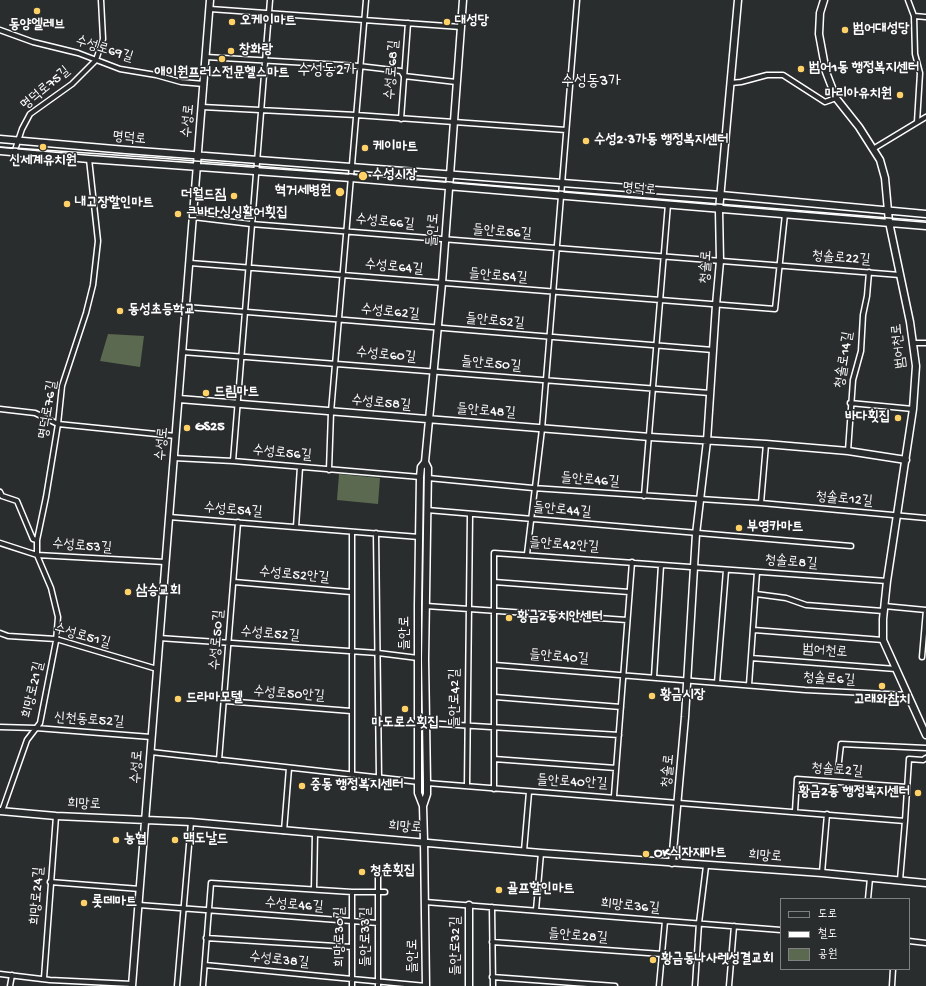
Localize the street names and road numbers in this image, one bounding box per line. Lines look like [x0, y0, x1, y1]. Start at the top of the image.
street label: 수성로69길 [73, 33, 135, 67]
street label: 수성로68길 [383, 40, 403, 100]
street label: 명덕로75길 [18, 63, 74, 115]
street label: 수성로 [179, 103, 199, 139]
street label: 명덕로 [111, 129, 147, 149]
street label: 명덕로 [621, 180, 657, 200]
street label: 수성로66길 [355, 212, 415, 234]
street label: 들안로 [424, 213, 444, 247]
street label: 들안로56길 [472, 223, 532, 243]
street label: 청솔로22길 [811, 249, 871, 269]
street label: 청솔로 [698, 250, 716, 284]
street label: 수성로64길 [364, 257, 424, 279]
street label: 들안로54길 [468, 267, 528, 287]
street label: 수성로62길 [360, 302, 420, 324]
street label: 들안로52길 [465, 311, 525, 333]
street label: 범어천로 [889, 323, 911, 369]
street label: 청솔로14길 [832, 330, 858, 390]
street label: 수성로60길 [355, 345, 417, 367]
street label: 들안로50길 [460, 354, 522, 376]
street label: 명덕로76길 [36, 379, 62, 441]
street label: 수성로58길 [350, 393, 412, 415]
street label: 들안로48길 [456, 402, 516, 422]
street label: 수성로 [153, 426, 173, 462]
street label: 수성로56길 [252, 443, 312, 465]
street label: 들안로46길 [560, 471, 620, 491]
street label: 청솔로12길 [815, 489, 873, 511]
street label: 들안로44길 [532, 500, 592, 522]
street label: 수성로54길 [203, 501, 263, 521]
street label: 들안로42안길 [529, 535, 599, 557]
street label: 수성로53길 [52, 537, 112, 557]
street label: 청솔로8길 [764, 553, 818, 573]
street label: 수성로52안길 [258, 565, 330, 587]
street label: 수성로50길 [208, 609, 228, 671]
street label: 들안로 [398, 616, 414, 650]
street label: 수성로51길 [52, 621, 112, 653]
street label: 수성로52길 [240, 625, 300, 645]
street label: 범어천로 [802, 642, 848, 662]
street label: 들안로40길 [529, 648, 589, 668]
street label: 희망로21길 [19, 660, 49, 720]
street label: 들안로42길 [448, 669, 464, 727]
street label: 청솔로6길 [803, 670, 855, 690]
street label: 수성로50안길 [253, 684, 325, 706]
street label: 신천동로52길 [53, 710, 125, 732]
street label: 수성로 [128, 750, 148, 784]
street label: 청솔로 [659, 753, 679, 789]
street label: 청솔로2길 [811, 761, 863, 781]
street label: 들안로40안길 [536, 773, 608, 793]
street label: 희망로 [67, 796, 101, 814]
street label: 희망로 [388, 818, 422, 838]
street label: 희망로 [748, 847, 782, 867]
street label: 희망로24길 [28, 866, 48, 926]
street label: 수성로46길 [264, 896, 324, 916]
street label: 희망로36길 [600, 896, 660, 918]
street label: 희망로30길 [333, 907, 349, 967]
street label: 들안로33길 [359, 907, 375, 967]
street label: 들안로32길 [449, 916, 465, 976]
street label: 들안로28길 [548, 927, 608, 947]
street label: 들안로 [406, 939, 422, 973]
street label: 수성로38길 [248, 950, 310, 972]

